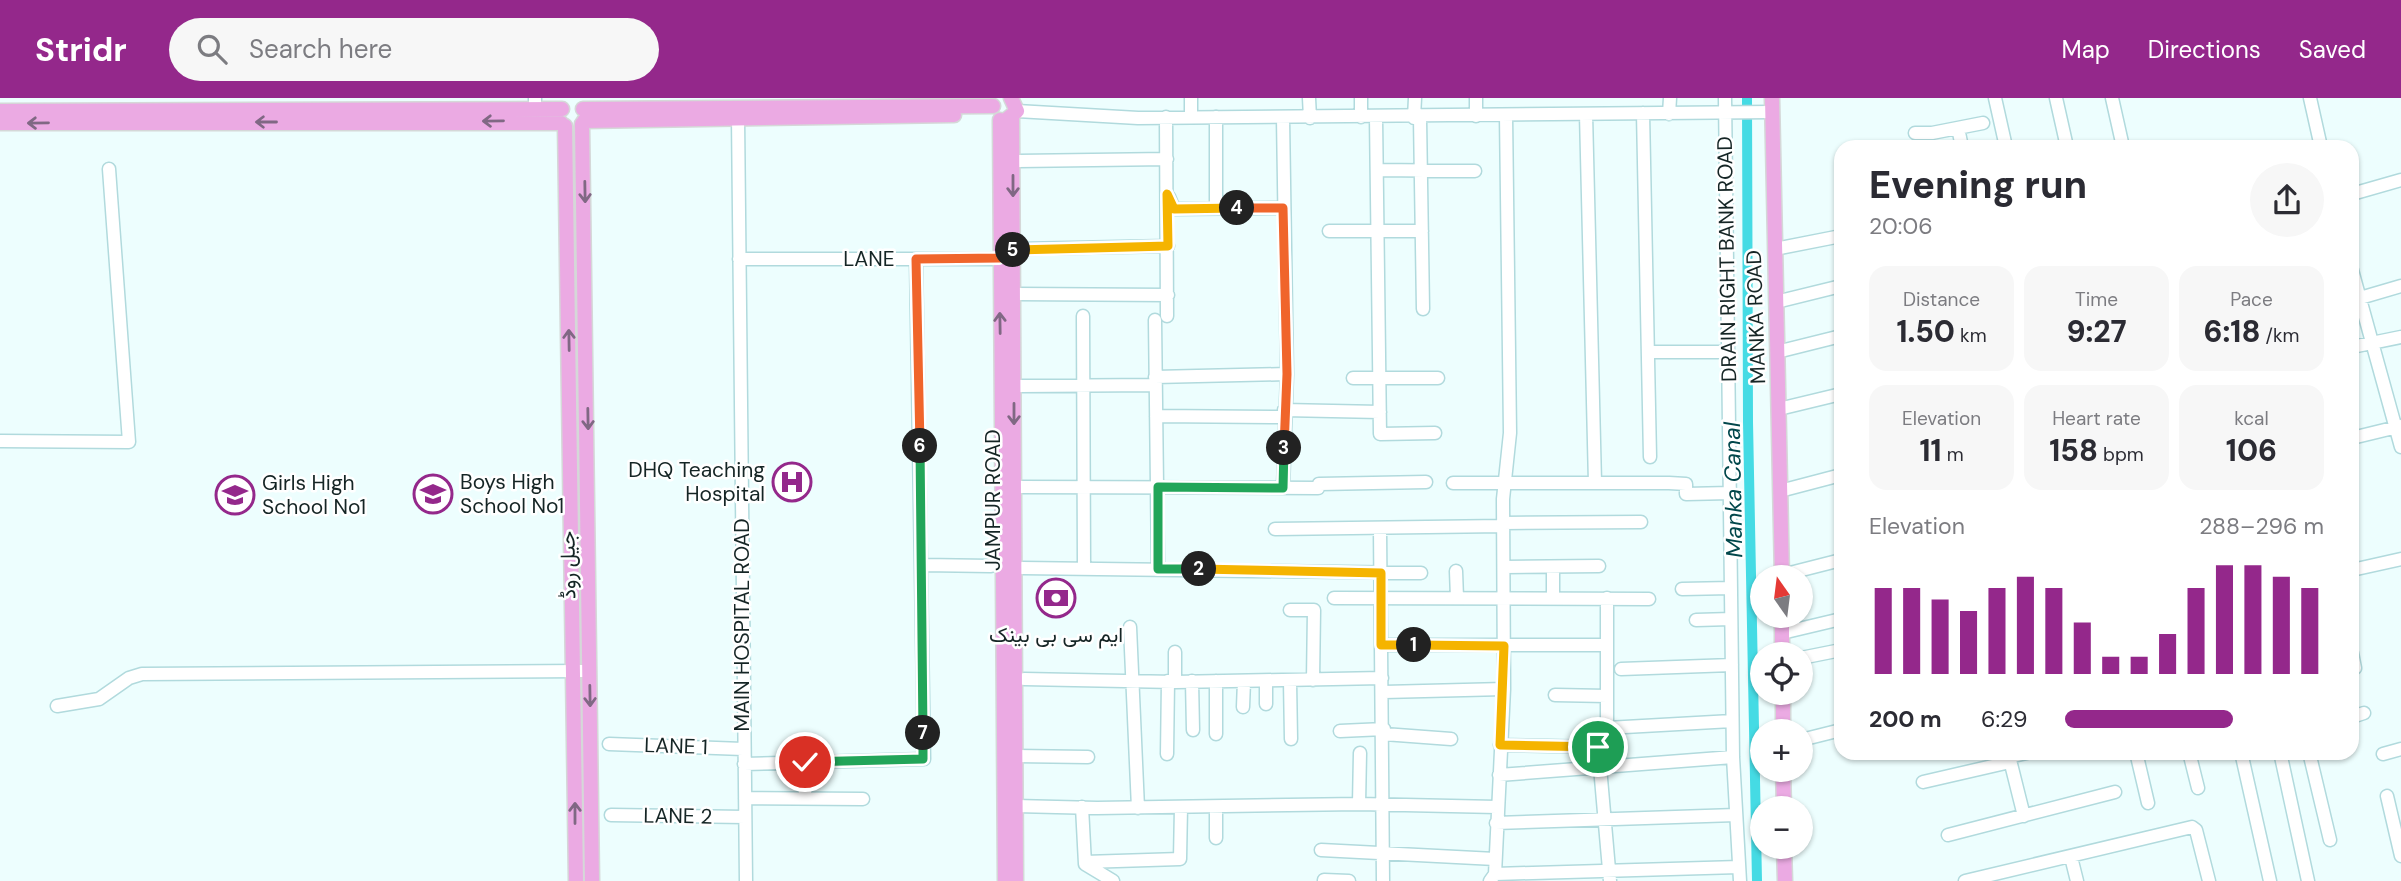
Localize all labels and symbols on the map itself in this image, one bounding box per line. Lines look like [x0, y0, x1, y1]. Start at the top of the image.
one-way arrow [482, 114, 505, 128]
one-way arrow [254, 115, 277, 129]
one-way arrow [27, 116, 50, 129]
street label: DRAIN RIGHT BANK ROAD [1711, 136, 1743, 382]
one-way arrow [1006, 174, 1020, 197]
one-way arrow [578, 180, 592, 203]
pin: 4 [1220, 190, 1254, 226]
pin: 5 [996, 232, 1030, 268]
street label: LANE [843, 245, 895, 273]
street label: MANKA ROAD [1740, 250, 1772, 384]
one-way arrow [993, 312, 1007, 335]
one-way arrow [562, 329, 575, 352]
one-way arrow [1007, 402, 1021, 425]
one-way arrow [581, 407, 595, 430]
water label: Manka Canal [1717, 421, 1749, 558]
pin: 6 [902, 428, 937, 464]
street label: JAMPUR ROAD [979, 429, 1007, 571]
pin: 3 [1266, 430, 1302, 466]
place label: DHQ Teaching Hospital [628, 456, 765, 508]
hospital icon: DHQ Teaching Hospital [771, 461, 813, 503]
place label: Boys High School No1 [460, 468, 564, 520]
place label: Girls High School No1 [262, 469, 366, 521]
school or university icon: Boys High School No1 [412, 473, 454, 515]
school or university icon: Girls High School No1 [214, 474, 256, 516]
street label: MAIN HOSPITAL ROAD [728, 518, 756, 732]
street label: جیل روڈ [553, 531, 583, 599]
pin: 2 [1182, 552, 1216, 587]
north arrow [1750, 565, 1813, 628]
bank icon: ایم سی بی بینک [1035, 577, 1077, 619]
place label: ایم سی بی بینک [989, 621, 1123, 649]
pin: 1 [1396, 628, 1432, 662]
one-way arrow [584, 684, 597, 707]
pin: 7 [906, 716, 940, 750]
pin [1568, 717, 1628, 777]
street label: LANE 1 [644, 731, 708, 761]
pin [775, 732, 835, 792]
street label: LANE 2 [643, 801, 713, 831]
one-way arrow [568, 802, 582, 825]

